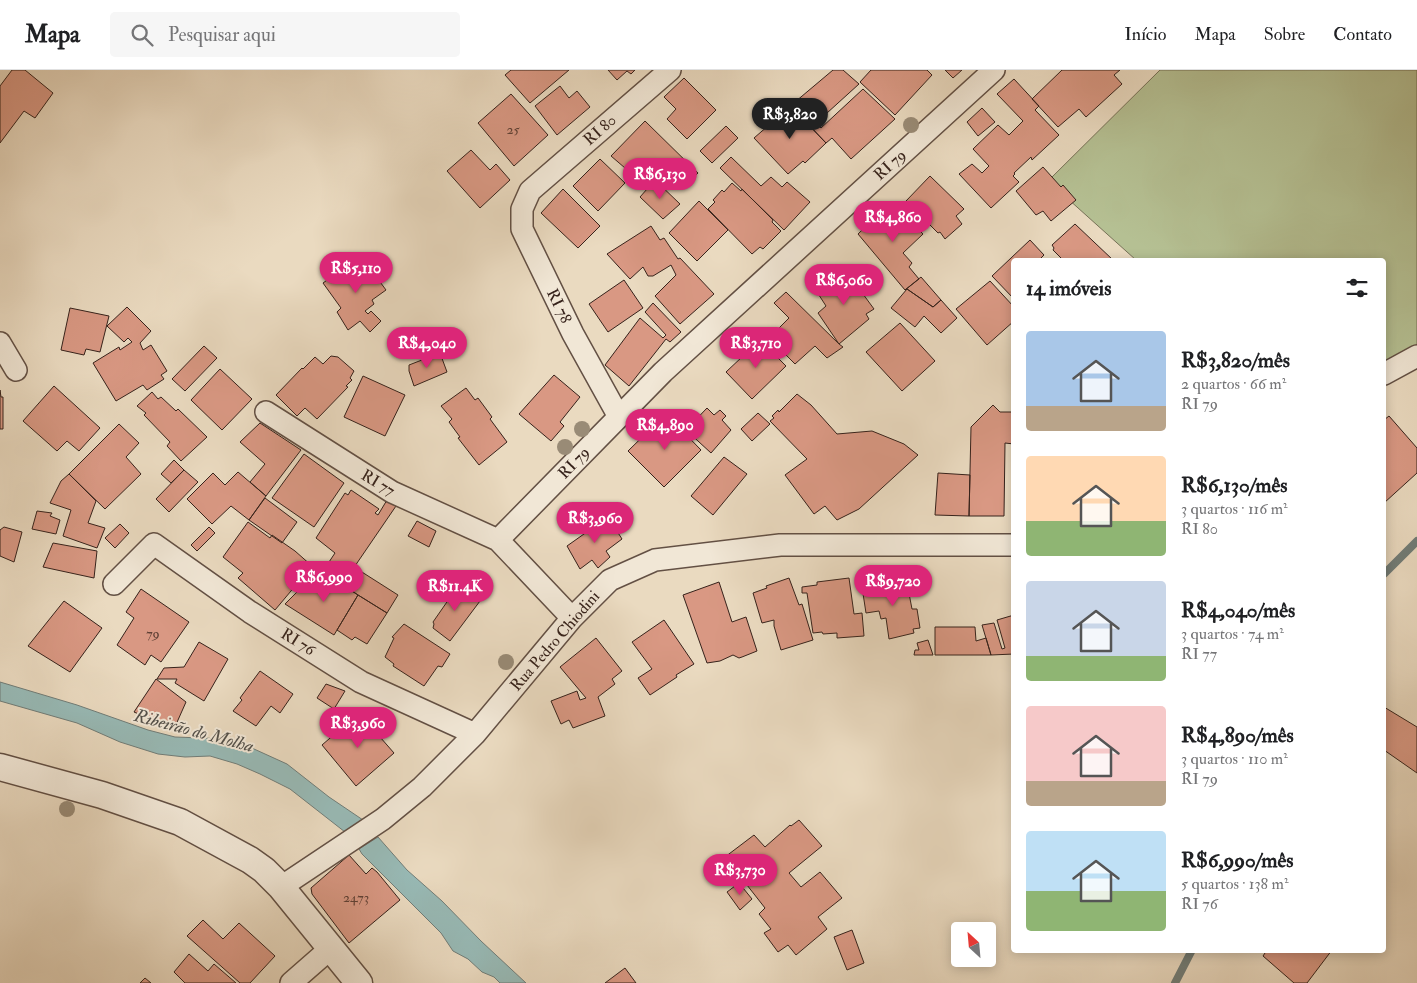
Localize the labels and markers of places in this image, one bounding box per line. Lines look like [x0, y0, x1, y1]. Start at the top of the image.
pin: R$3,820 [744, 98, 836, 140]
pin: R$6,130 [614, 158, 706, 200]
pin: R$4,860 [847, 200, 939, 243]
pin: R$5,110 [310, 252, 402, 294]
pin: R$6,060 [798, 264, 890, 306]
pin: R$4,040 [381, 326, 473, 369]
pin: R$3,710 [710, 326, 802, 369]
pin: R$4,890 [619, 408, 711, 451]
pin: R$3,960 [549, 502, 641, 544]
pin: R$6,990 [278, 560, 370, 603]
pin: R$9,720 [847, 564, 939, 607]
pin: R$11.4K [409, 570, 501, 612]
pin: R$3,960 [312, 706, 404, 749]
pin: R$3,730 [694, 854, 786, 896]

